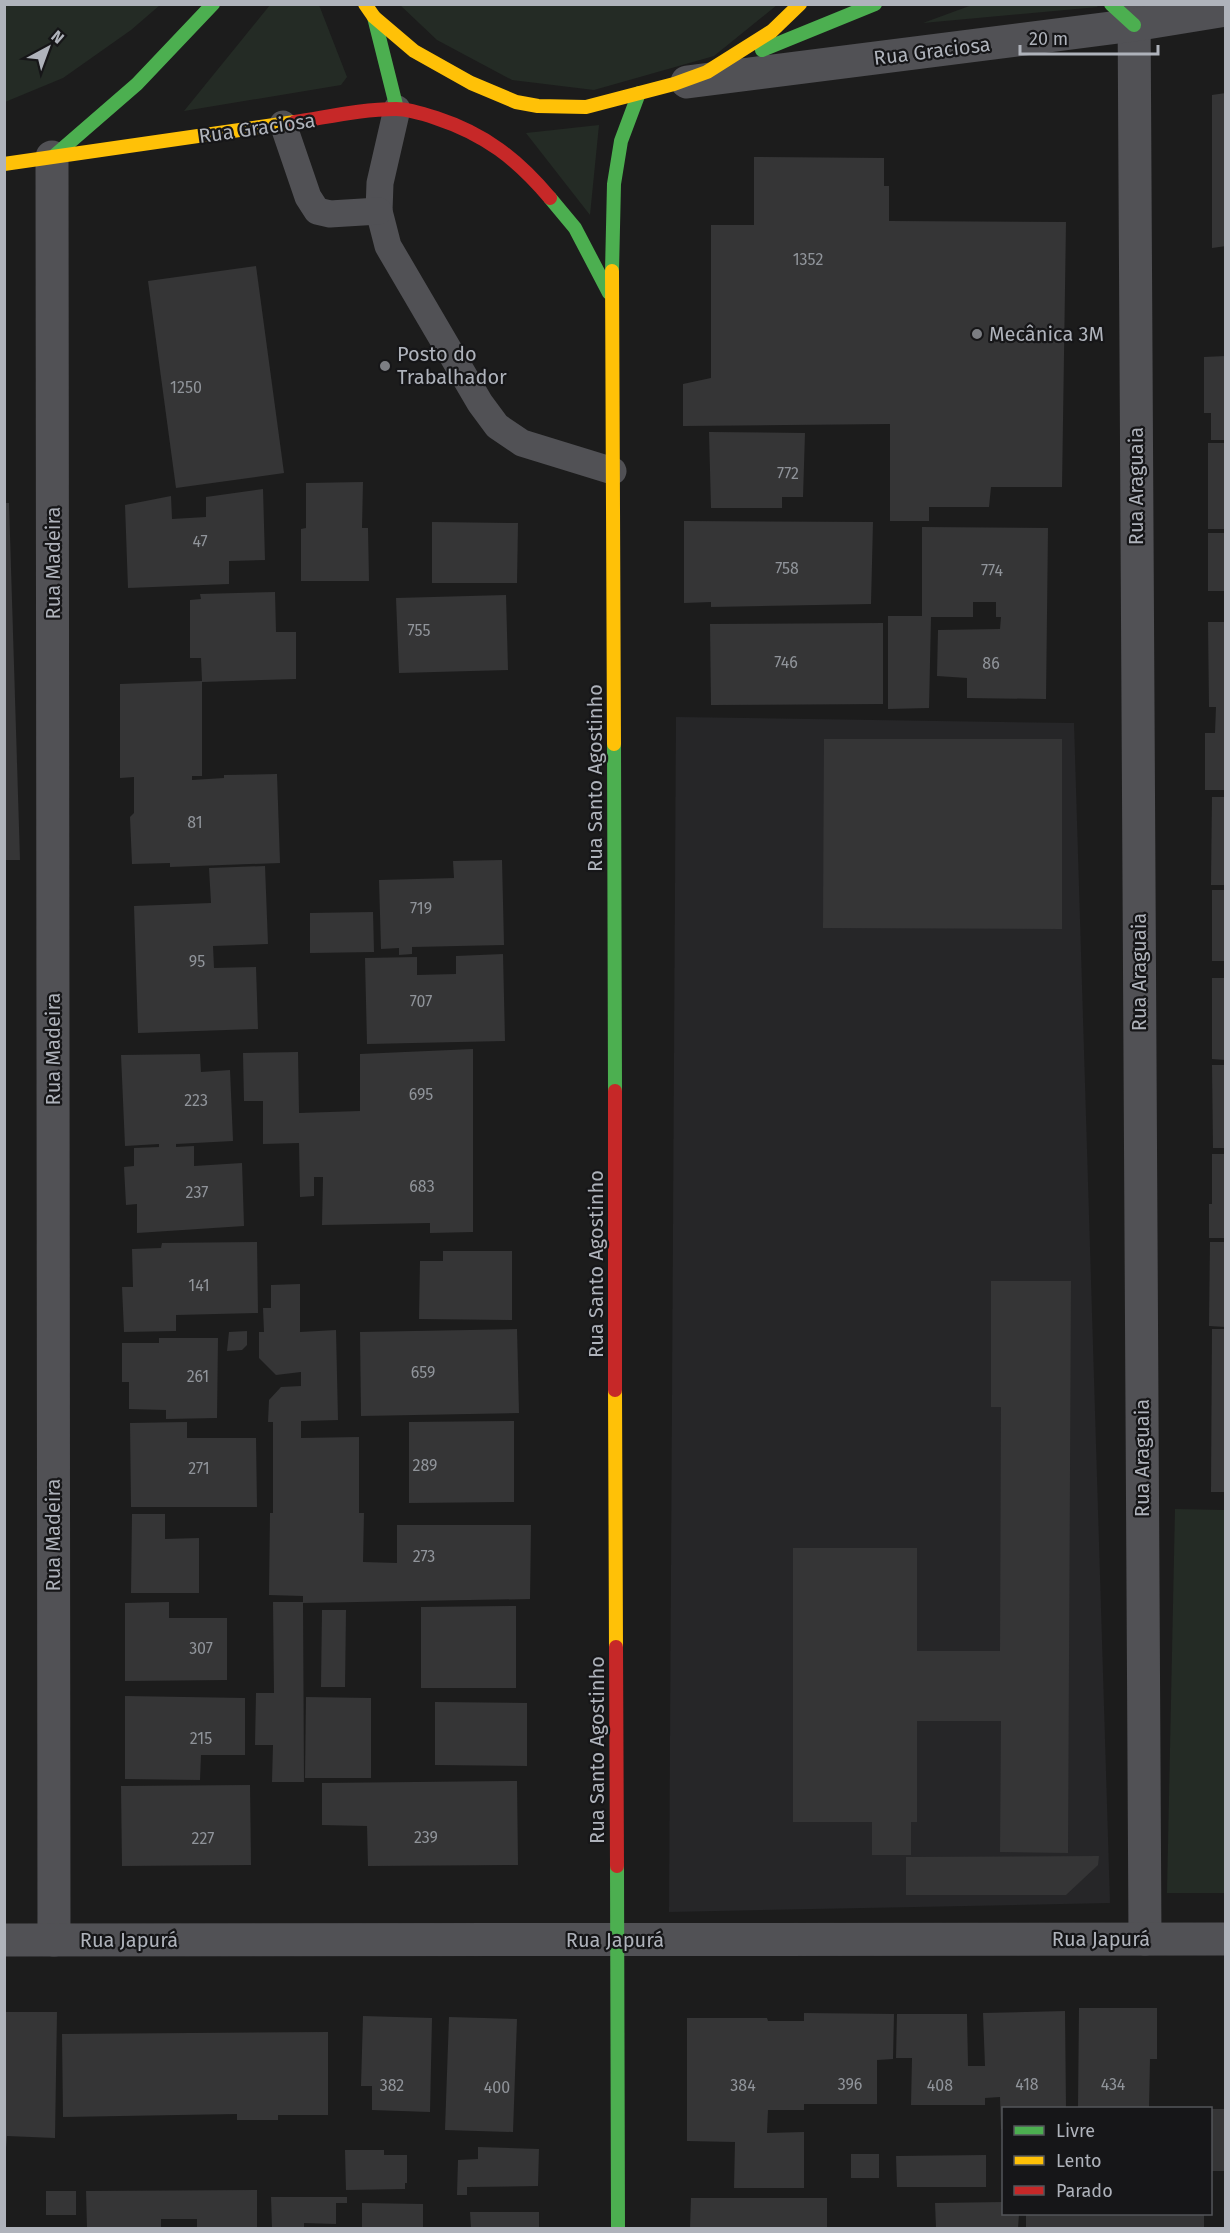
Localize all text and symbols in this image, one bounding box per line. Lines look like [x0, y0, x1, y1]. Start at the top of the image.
north arrow [18, 18, 78, 78]
scale bar [1020, 18, 1158, 56]
text: N [47, 26, 68, 48]
text: 20 m [1029, 28, 1068, 50]
street label: Rua Graciosa [872, 32, 992, 70]
street label: Rua Graciosa [197, 108, 317, 148]
house number: 1352 [793, 250, 823, 269]
place label: Mecânica 3M [989, 322, 1104, 346]
marker: Mecânica 3M [970, 327, 984, 341]
place label: Posto do Trabalhador [397, 342, 507, 389]
marker: Posto do Trabalhador [378, 359, 392, 373]
house number: 1250 [170, 378, 202, 397]
street label: Rua Araguaia [1124, 427, 1148, 545]
house number: 772 [777, 464, 799, 483]
street label: Rua Madeira [41, 507, 65, 619]
house number: 47 [192, 532, 208, 551]
house number: 758 [775, 559, 799, 578]
house number: 774 [981, 561, 1004, 580]
house number: 755 [408, 621, 430, 640]
house number: 746 [774, 653, 798, 672]
house number: 86 [982, 654, 1000, 673]
street label: Rua Santo Agostinho [583, 684, 607, 872]
house number: 81 [187, 813, 203, 832]
house number: 719 [410, 899, 432, 918]
street label: Rua Araguaia [1127, 913, 1151, 1031]
house number: 95 [189, 952, 205, 971]
house number: 707 [410, 992, 432, 1011]
street label: Rua Madeira [41, 993, 65, 1105]
house number: 695 [409, 1085, 433, 1104]
house number: 223 [184, 1091, 208, 1110]
street label: Rua Santo Agostinho [584, 1170, 608, 1358]
house number: 683 [409, 1177, 435, 1196]
house number: 237 [186, 1183, 208, 1202]
house number: 141 [188, 1276, 210, 1295]
house number: 659 [411, 1363, 435, 1382]
house number: 261 [187, 1367, 209, 1386]
street label: Rua Araguaia [1130, 1399, 1154, 1517]
house number: 289 [413, 1456, 437, 1475]
house number: 271 [188, 1459, 210, 1478]
street label: Rua Madeira [41, 1479, 65, 1591]
house number: 273 [413, 1547, 435, 1566]
house number: 307 [189, 1639, 213, 1658]
street label: Rua Santo Agostinho [585, 1656, 609, 1844]
house number: 215 [190, 1729, 212, 1748]
house number: 239 [414, 1828, 438, 1847]
house number: 227 [192, 1829, 214, 1848]
street label: Rua Japurá [1052, 1927, 1150, 1951]
street label: Rua Japurá [80, 1928, 178, 1952]
street label: Rua Japurá [566, 1928, 664, 1952]
house number: 396 [838, 2075, 862, 2094]
house number: 418 [1015, 2075, 1039, 2094]
house number: 434 [1101, 2075, 1126, 2094]
house number: 382 [380, 2076, 404, 2095]
house number: 384 [730, 2076, 756, 2095]
house number: 408 [927, 2076, 953, 2095]
house number: 400 [484, 2078, 510, 2097]
legend [1002, 2107, 1212, 2215]
text: Livre [1056, 2120, 1095, 2142]
text: Lento [1056, 2150, 1102, 2172]
text: Parado [1056, 2180, 1113, 2202]

